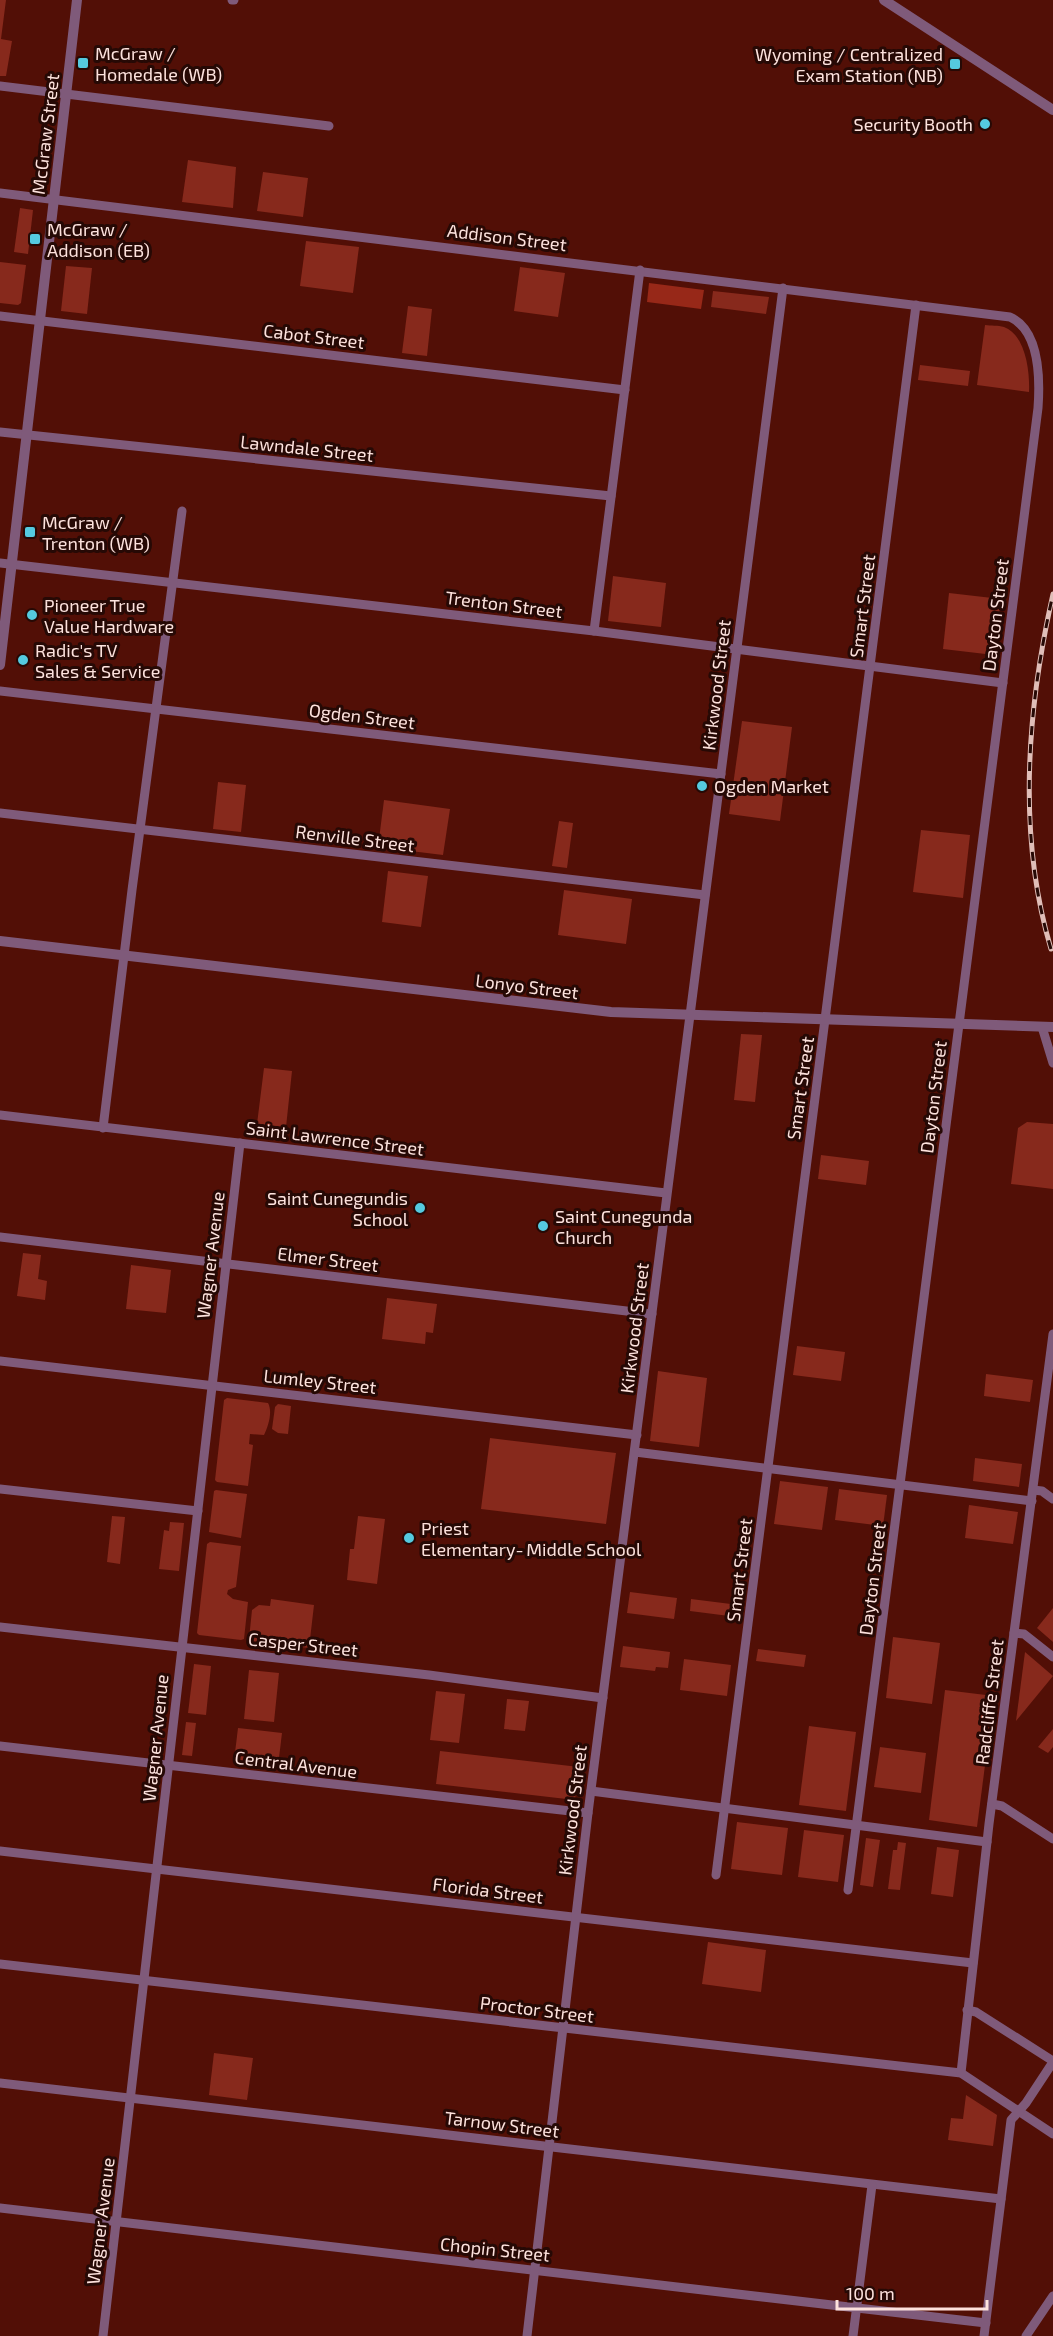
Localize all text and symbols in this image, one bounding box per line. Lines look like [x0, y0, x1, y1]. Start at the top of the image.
place label: McGraw / Homedale (WB) [95, 42, 222, 85]
place label: Wyoming / Centralized Exam Station (NB) [755, 43, 943, 86]
marker: McGraw / Homedale (WB) [76, 56, 90, 70]
marker: Wyoming / Centralized Exam Station (NB) [948, 57, 962, 71]
street label: McGraw Street [27, 72, 63, 196]
place label: Security Booth [854, 113, 973, 135]
marker: Security Booth [978, 117, 992, 131]
place label: McGraw / Addison (EB) [47, 218, 150, 261]
street label: Addison Street [446, 219, 568, 255]
marker: McGraw / Addison (EB) [28, 232, 42, 246]
street label: Cabot Street [262, 319, 366, 353]
street label: Lawndale Street [239, 430, 375, 466]
place label: McGraw / Trenton (WB) [42, 511, 150, 554]
marker: McGraw / Trenton (WB) [23, 525, 37, 539]
street label: Smart Street [845, 553, 879, 659]
street label: Dayton Street [977, 557, 1013, 672]
street label: Trenton Street [444, 586, 564, 622]
place label: Pioneer True Value Hardware [44, 594, 174, 637]
marker: Pioneer True Value Hardware [25, 608, 39, 622]
street label: Kirkwood Street [697, 618, 735, 751]
place label: Radic's TV Sales & Service [35, 639, 160, 682]
marker: Radic's TV Sales & Service [16, 653, 30, 667]
street label: Ogden Street [308, 699, 416, 733]
place label: Ogden Market [714, 775, 829, 797]
marker: Ogden Market [695, 779, 709, 793]
street label: Renville Street [294, 820, 416, 856]
street label: Lonyo Street [474, 969, 580, 1003]
street label: Smart Street [782, 1035, 818, 1141]
street label: Dayton Street [915, 1039, 951, 1154]
street label: Saint Lawrence Street [245, 1116, 425, 1160]
place label: Saint Cunegundis School [267, 1187, 409, 1230]
street label: Wagner Avenue [191, 1190, 229, 1320]
marker: Saint Cunegundis School [413, 1201, 427, 1215]
place label: Saint Cunegunda Church [555, 1205, 692, 1248]
marker: Saint Cunegunda Church [536, 1219, 550, 1233]
street label: Elmer Street [276, 1242, 380, 1276]
street label: Kirkwood Street [615, 1261, 653, 1394]
street label: Lumley Street [262, 1364, 378, 1398]
place label: Priest Elementary‑Middle School [421, 1517, 642, 1560]
street label: Smart Street [722, 1517, 756, 1623]
street label: Dayton Street [854, 1521, 890, 1636]
marker: Priest Elementary‑Middle School [402, 1531, 416, 1545]
street label: Casper Street [247, 1627, 359, 1661]
street label: Radcliffe Street [970, 1638, 1008, 1766]
street label: Wagner Avenue [137, 1673, 173, 1803]
street label: Kirkwood Street [553, 1743, 591, 1876]
street label: Central Avenue [234, 1746, 358, 1782]
street label: Florida Street [431, 1872, 545, 1908]
street label: Proctor Street [479, 1991, 595, 2027]
street label: Tarnow Street [444, 2106, 561, 2142]
street label: Wagner Avenue [81, 2156, 119, 2286]
street label: Chopin Street [439, 2232, 551, 2266]
scale bar [837, 2273, 987, 2311]
text: 100 m [846, 2282, 895, 2304]

